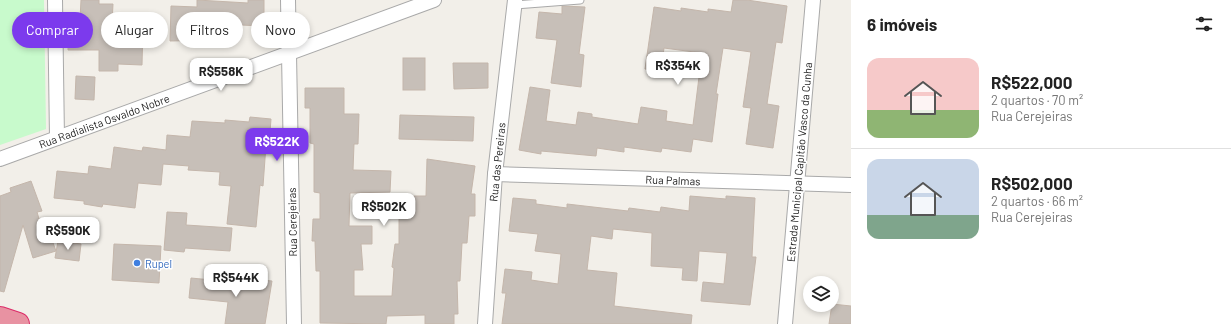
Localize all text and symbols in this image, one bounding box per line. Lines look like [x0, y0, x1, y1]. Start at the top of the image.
chip: Comprar [12, 12, 93, 48]
chip: Alugar [101, 12, 168, 48]
chip: Filtros [176, 12, 243, 48]
chip: Novo [251, 12, 310, 48]
icon: filters [1193, 13, 1215, 35]
text: 6 imóveis [867, 14, 937, 34]
pin: R$354K [645, 52, 711, 86]
text: R$354K [655, 57, 701, 73]
pin: R$558K [188, 58, 254, 92]
street label: Estrada Municipal Capitão Vasco da Cunha [784, 62, 814, 262]
text: R$558K [199, 63, 243, 79]
text: R$522,000 [991, 72, 1073, 92]
icon: home [899, 74, 947, 122]
street label: Rua Radialista Osvaldo Nobre [37, 91, 171, 151]
text: 2 quartos · 70 m² [991, 92, 1083, 108]
text: Rua Cerejeiras [991, 108, 1073, 124]
street label: Rua das Pereiras [486, 122, 508, 202]
pin: R$522K [244, 128, 310, 162]
text: R$522K [254, 133, 300, 149]
street label: Rua Palmas [645, 173, 701, 187]
text: R$502,000 [991, 173, 1073, 193]
icon: home [899, 175, 947, 223]
street label: Rua Cerejeiras [285, 187, 299, 257]
pin: R$502K [351, 193, 417, 227]
text: 2 quartos · 66 m² [991, 193, 1083, 209]
text: R$502K [361, 198, 407, 214]
text: Rua Cerejeiras [991, 209, 1073, 225]
pin: R$590K [35, 217, 101, 251]
text: R$590K [46, 222, 90, 238]
place label: Rupel [145, 257, 172, 270]
marker: Rupel [132, 258, 142, 268]
pin: R$544K [203, 264, 269, 298]
text: R$544K [213, 269, 259, 285]
map controls [803, 276, 839, 312]
button: layers [803, 276, 839, 312]

